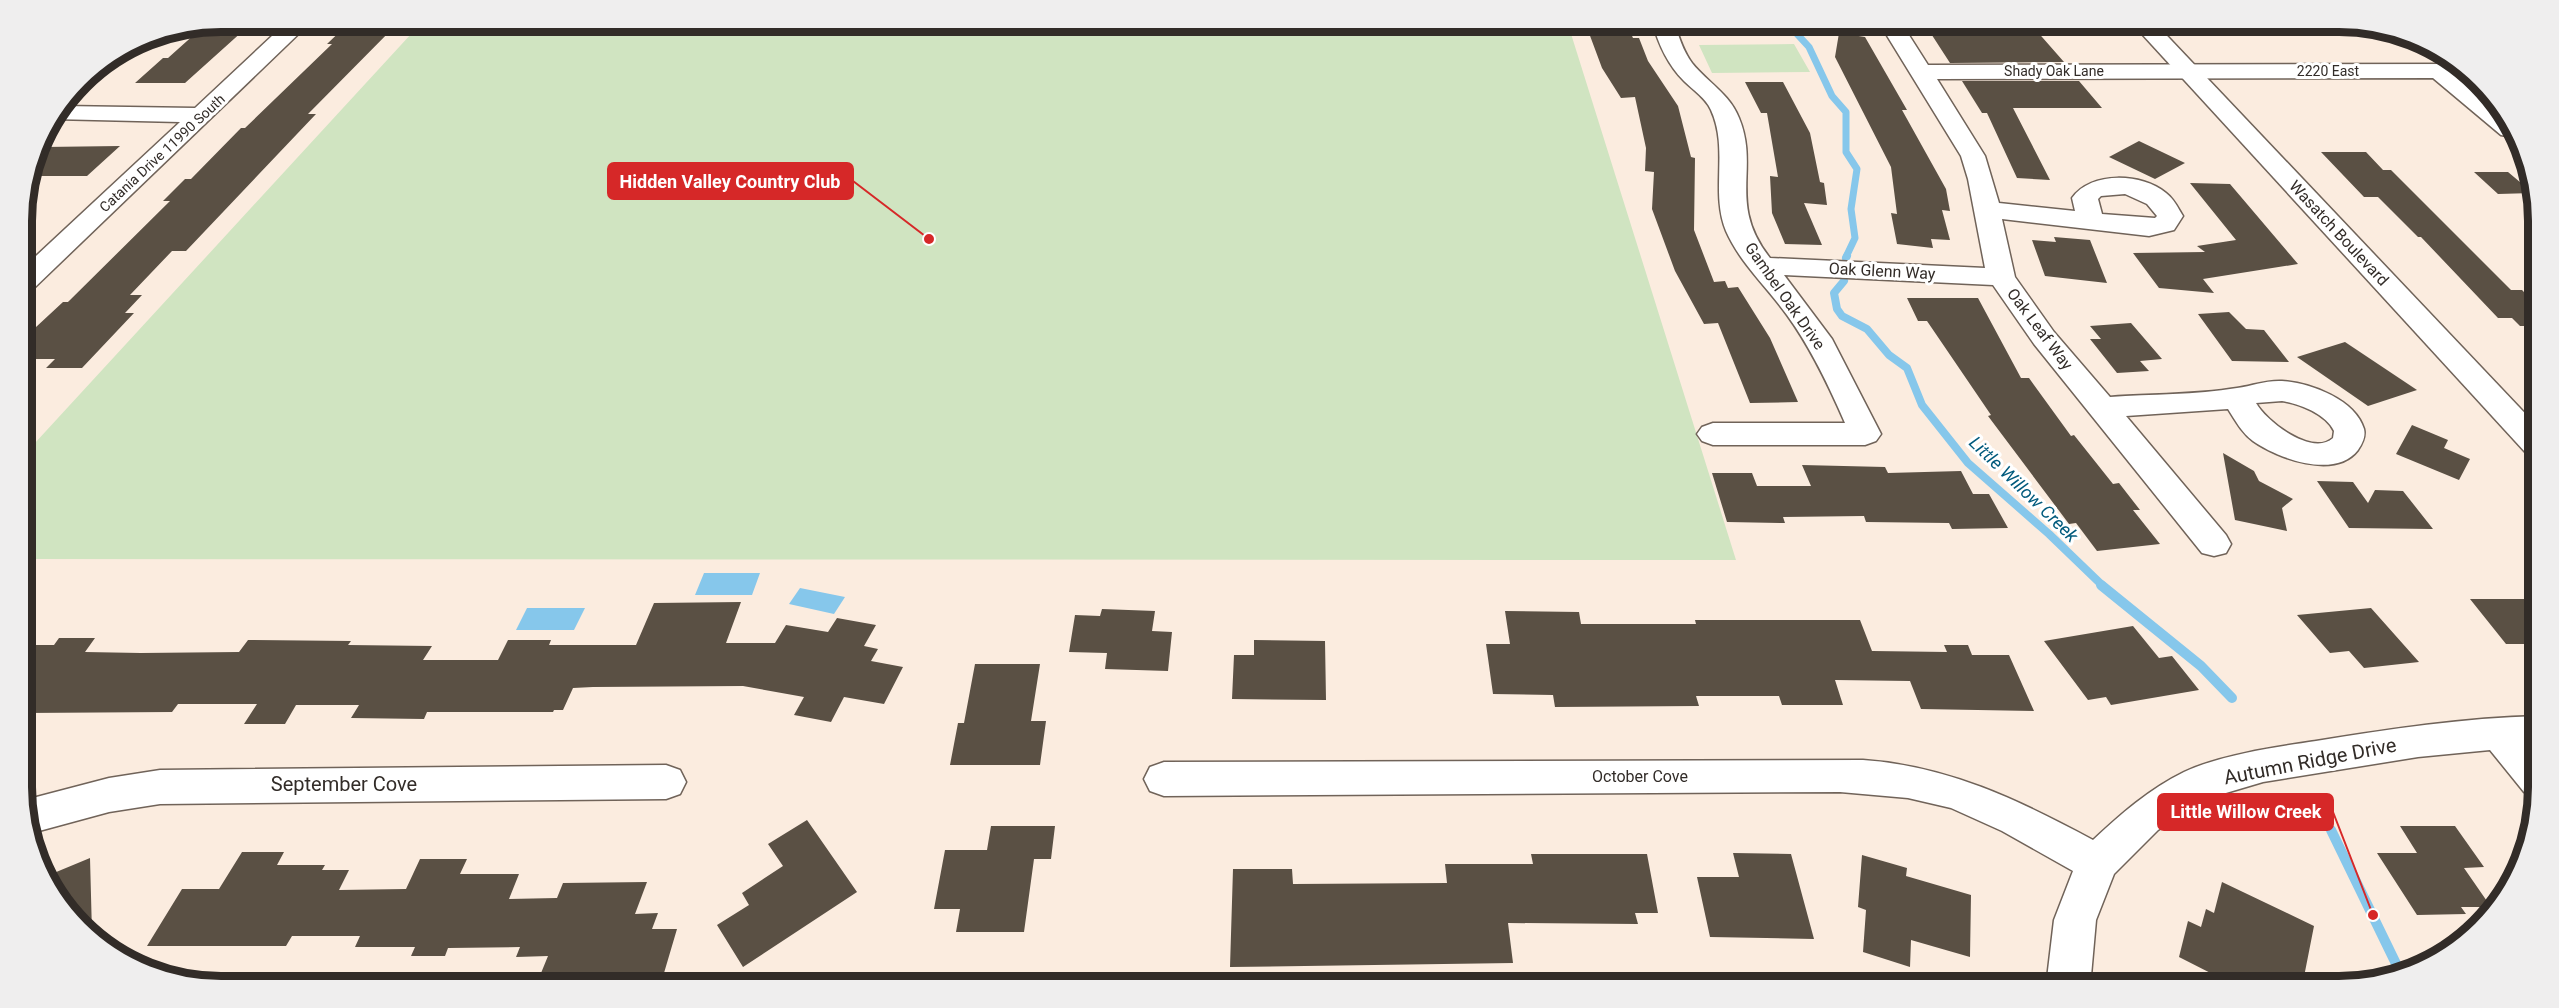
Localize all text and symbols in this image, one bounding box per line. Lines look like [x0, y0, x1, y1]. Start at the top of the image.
street label: Shady Oak Lane [2004, 63, 2104, 79]
street label: 2220 East [2297, 63, 2360, 79]
street label: Catania Drive 11990 South [96, 91, 228, 215]
callout: Hidden Valley Country Club [608, 163, 853, 199]
text: Hidden Valley Country Club [620, 171, 840, 192]
street label: Wasatch Boulevard [2285, 176, 2393, 290]
street label: Gambel Oak Drive [1741, 239, 1829, 353]
street label: Oak Glenn Way [1828, 259, 1936, 283]
street label: Oak Leaf Way [2003, 284, 2077, 374]
water label: Little Willow Creek [1965, 432, 2084, 547]
street label: Autumn Ridge Drive [2222, 732, 2398, 790]
street label: October Cove [1592, 767, 1688, 786]
street label: September Cove [271, 772, 417, 796]
callout: Little Willow Creek [2158, 794, 2333, 830]
text: Little Willow Creek [2171, 801, 2322, 822]

